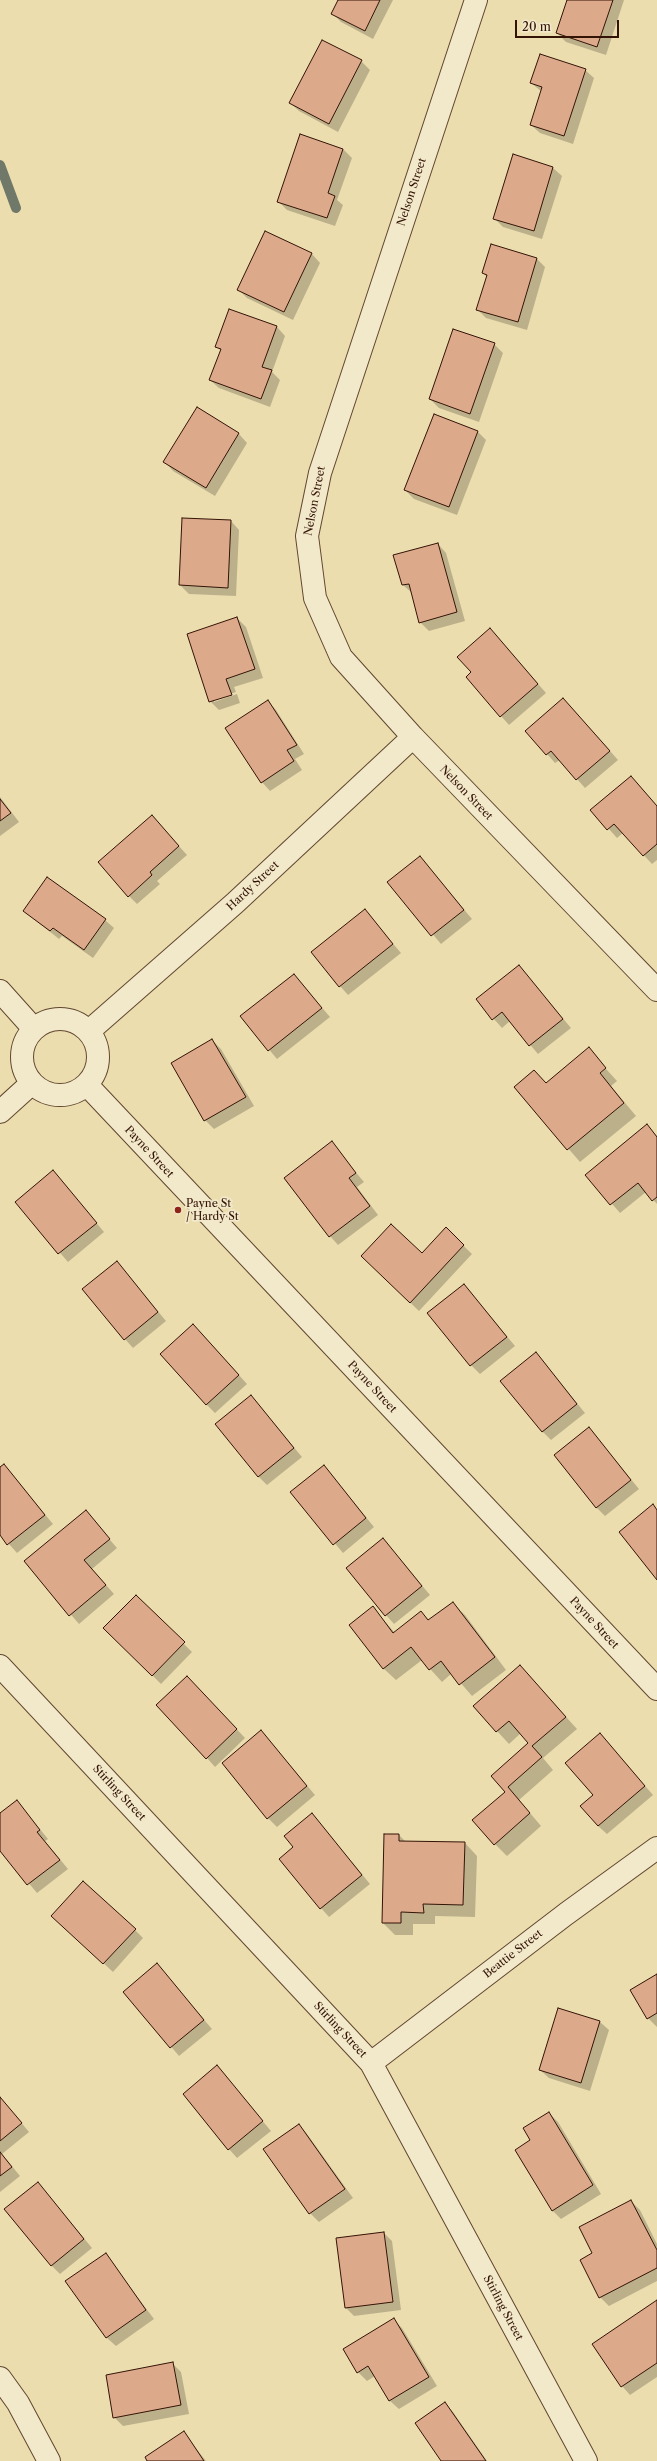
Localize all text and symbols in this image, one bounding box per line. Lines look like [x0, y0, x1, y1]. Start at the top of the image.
scale bar [517, 12, 621, 38]
text: 20 m [522, 19, 551, 34]
street label: Nelson Street [395, 156, 429, 228]
street label: Nelson Street [302, 465, 328, 537]
street label: Nelson Street [437, 763, 495, 823]
street label: Hardy Street [224, 859, 282, 913]
street label: Payne Street [122, 1123, 176, 1181]
place label: Payne St / Hardy St [186, 1197, 239, 1223]
marker: Payne St / Hardy St [173, 1205, 183, 1215]
street label: Payne Street [345, 1358, 399, 1416]
street label: Payne Street [567, 1594, 621, 1652]
street label: Stirling Street [90, 1762, 148, 1824]
street label: Beattie Street [481, 1927, 545, 1981]
street label: Stirling Street [311, 1999, 369, 2061]
street label: Stirling Street [480, 2273, 526, 2343]

